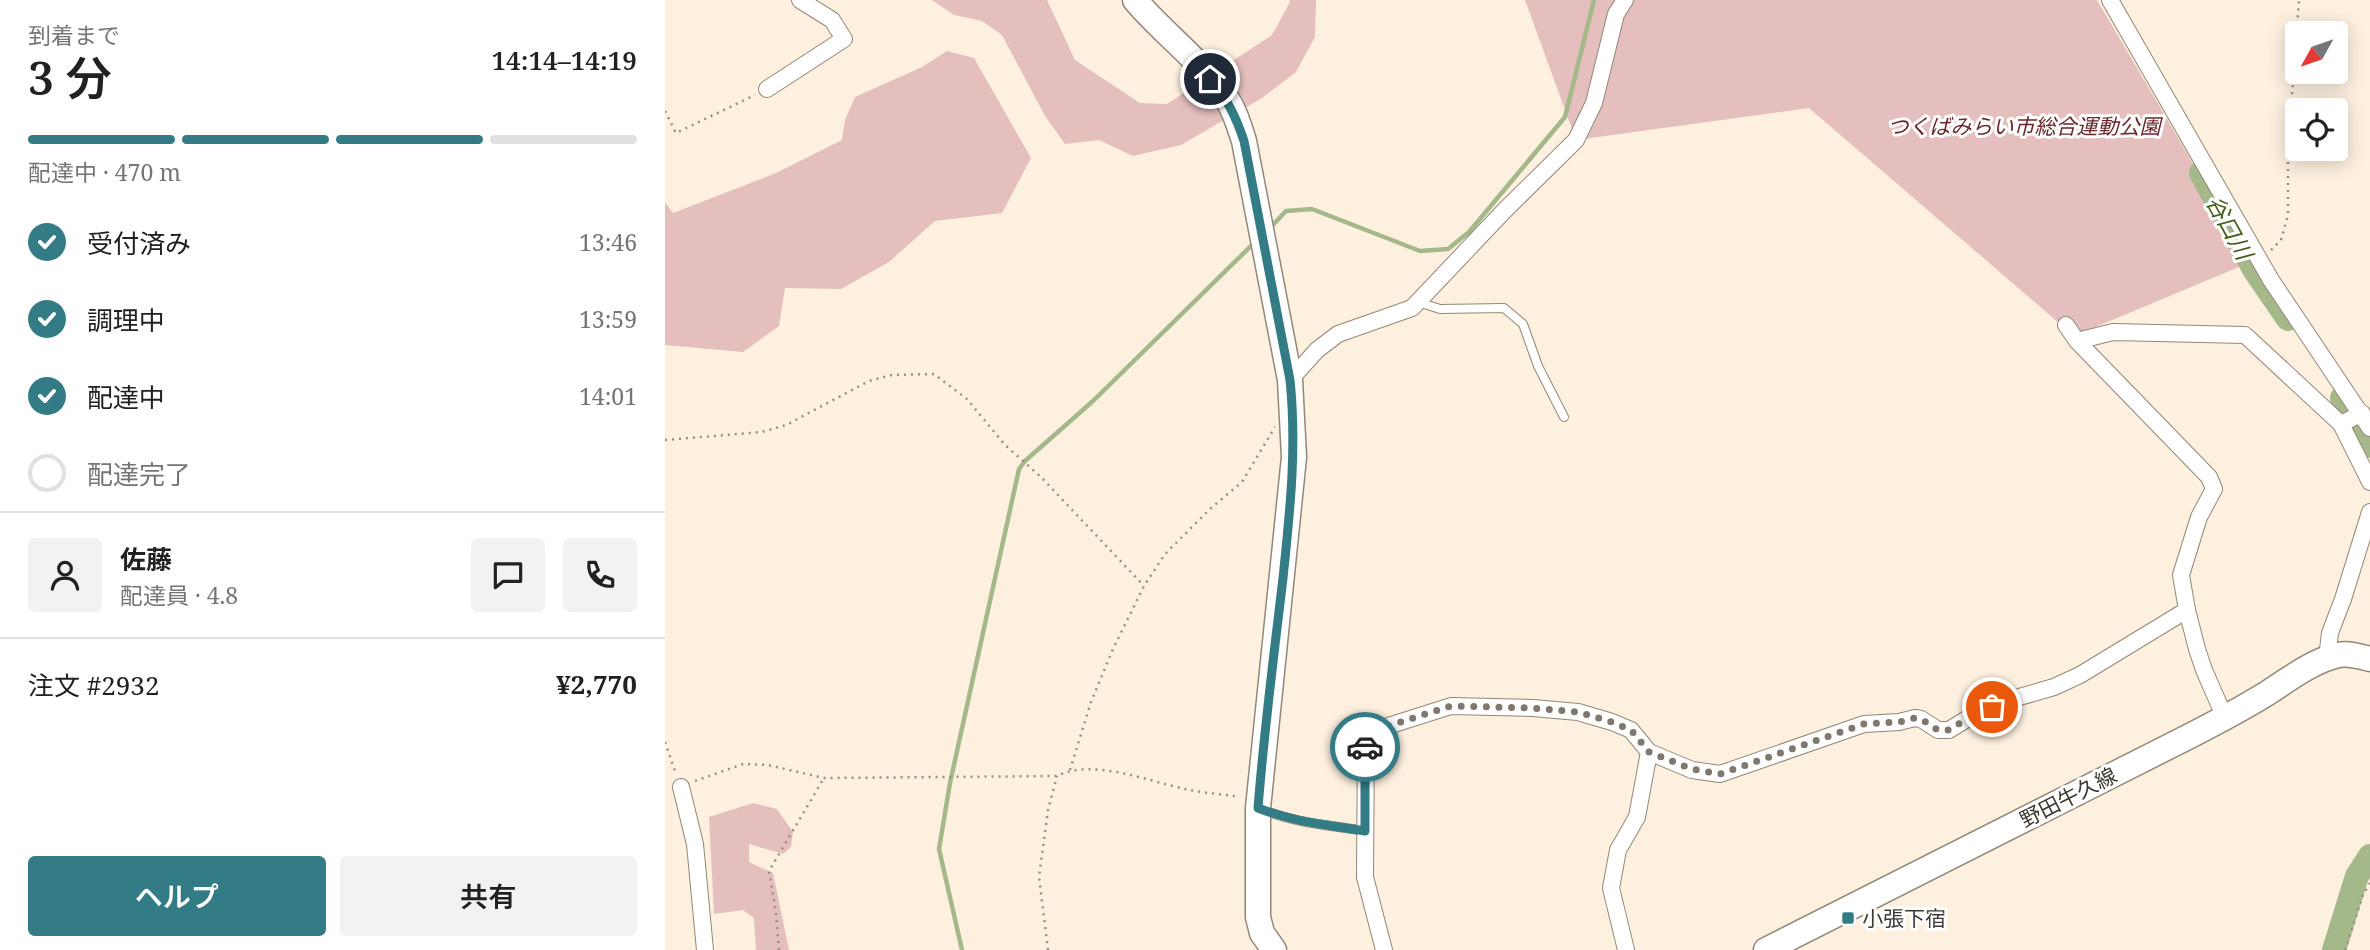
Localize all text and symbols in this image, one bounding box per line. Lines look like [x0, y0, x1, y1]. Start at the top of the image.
text: 到着まで [28, 19, 120, 51]
north arrow [2285, 21, 2349, 84]
map controls [2285, 21, 2348, 161]
text: 14:14–14:19 [491, 42, 637, 78]
text: 3 分 [28, 46, 112, 108]
pin [1180, 49, 1240, 109]
icon: home [1191, 60, 1229, 98]
button: locate [2285, 98, 2348, 161]
park label: つくばみらい市総合運動公園 [1888, 112, 2163, 140]
text: 配達中 · 470 m [28, 156, 181, 188]
water label: 谷口川 [2199, 189, 2262, 268]
icon: check [28, 223, 66, 261]
text: 受付済み [87, 225, 191, 261]
text: 13:46 [579, 226, 637, 258]
icon: check [28, 300, 66, 338]
text: 調理中 [87, 302, 165, 338]
text: 13:59 [579, 303, 637, 335]
icon: check [28, 377, 66, 415]
text: 配達中 [87, 379, 165, 415]
text: 14:01 [579, 380, 637, 412]
text: 配達完了 [87, 456, 191, 492]
button: person [28, 538, 102, 612]
button: chat [471, 538, 545, 612]
button: phone [563, 538, 637, 612]
text: 佐藤 [120, 541, 172, 577]
text: 配達員 · 4.8 [120, 579, 238, 611]
text: ¥2,770 [556, 666, 637, 702]
text: 注文 #2932 [28, 667, 159, 703]
pin [1962, 677, 2022, 737]
icon: bag [1973, 688, 2011, 726]
courier [1330, 712, 1400, 782]
icon: car [1346, 728, 1384, 766]
street label: 野田牛久線 [2015, 761, 2121, 833]
button: ヘルプ [28, 856, 326, 936]
button: 共有 [340, 856, 637, 936]
place label: 小張下宿 [1862, 904, 1946, 932]
marker: 小張下宿 [1840, 910, 1856, 926]

